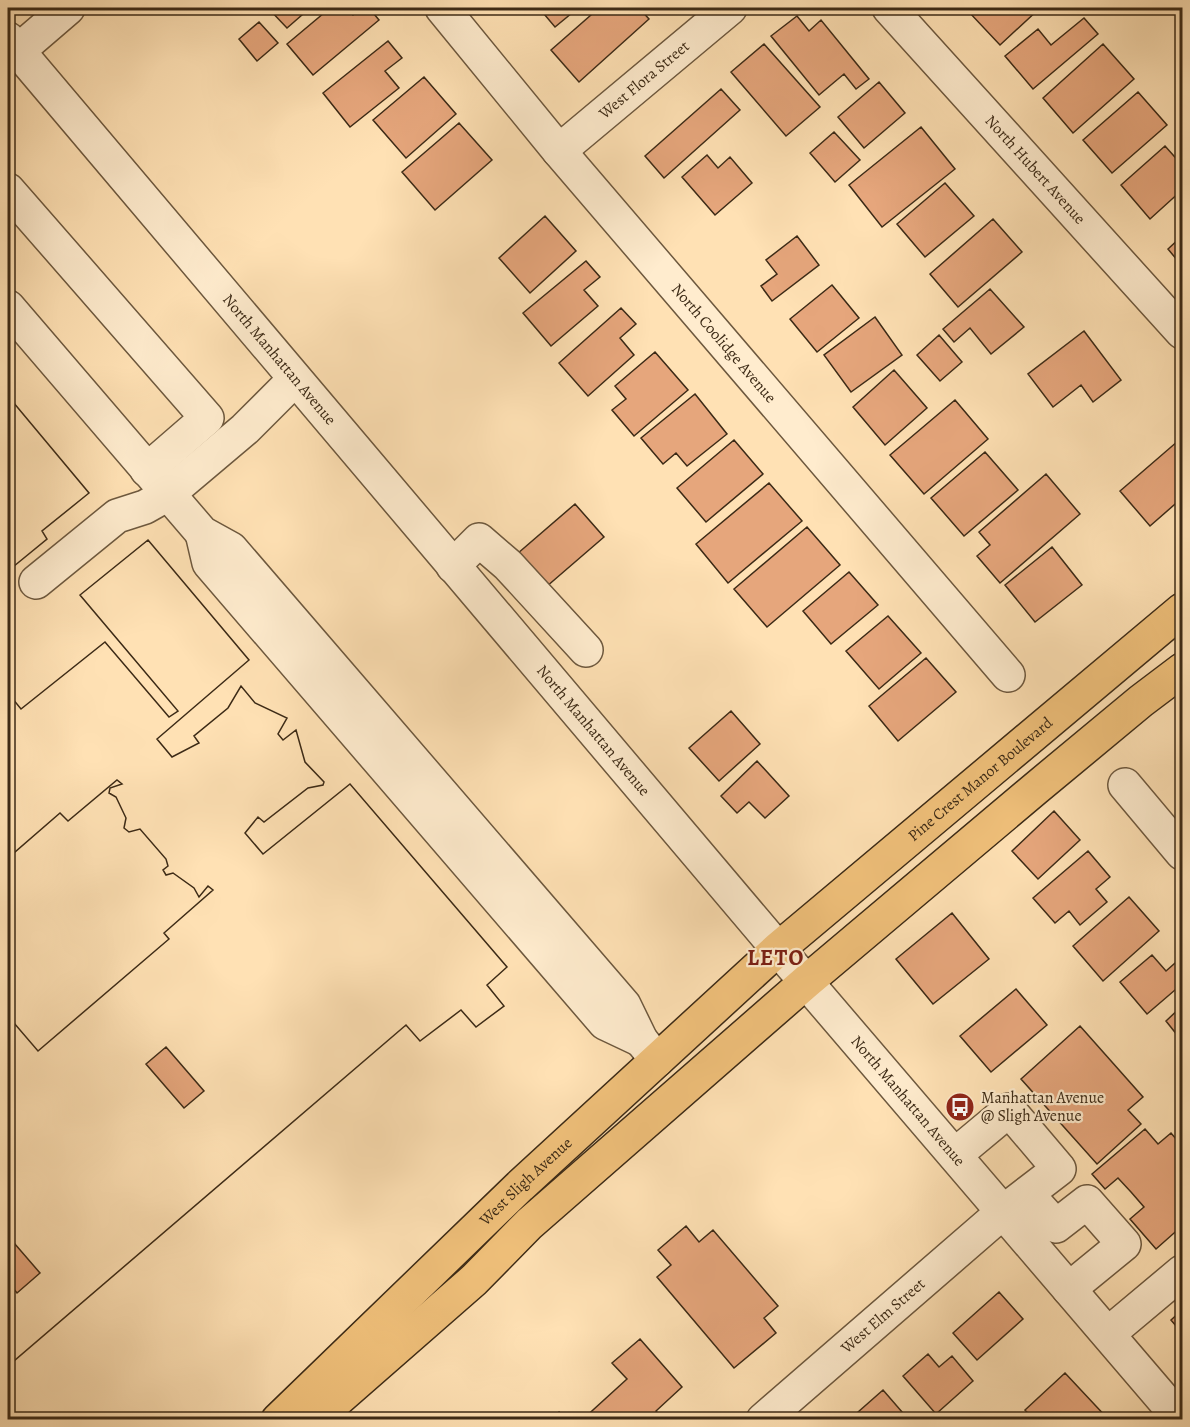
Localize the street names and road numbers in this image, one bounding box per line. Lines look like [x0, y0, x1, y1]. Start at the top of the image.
street label: West Flora Street [593, 35, 694, 125]
street label: North Hubert Avenue [980, 110, 1091, 229]
street label: North Coolidge Avenue [666, 279, 781, 408]
street label: North Manhattan Avenue [217, 289, 341, 430]
street label: North Manhattan Avenue [531, 660, 655, 801]
street label: Pine Crest Manor Boulevard [903, 712, 1058, 847]
street label: North Manhattan Avenue [846, 1031, 970, 1171]
street label: West Sligh Avenue [474, 1132, 577, 1231]
street label: West Elm Street [836, 1273, 930, 1359]

